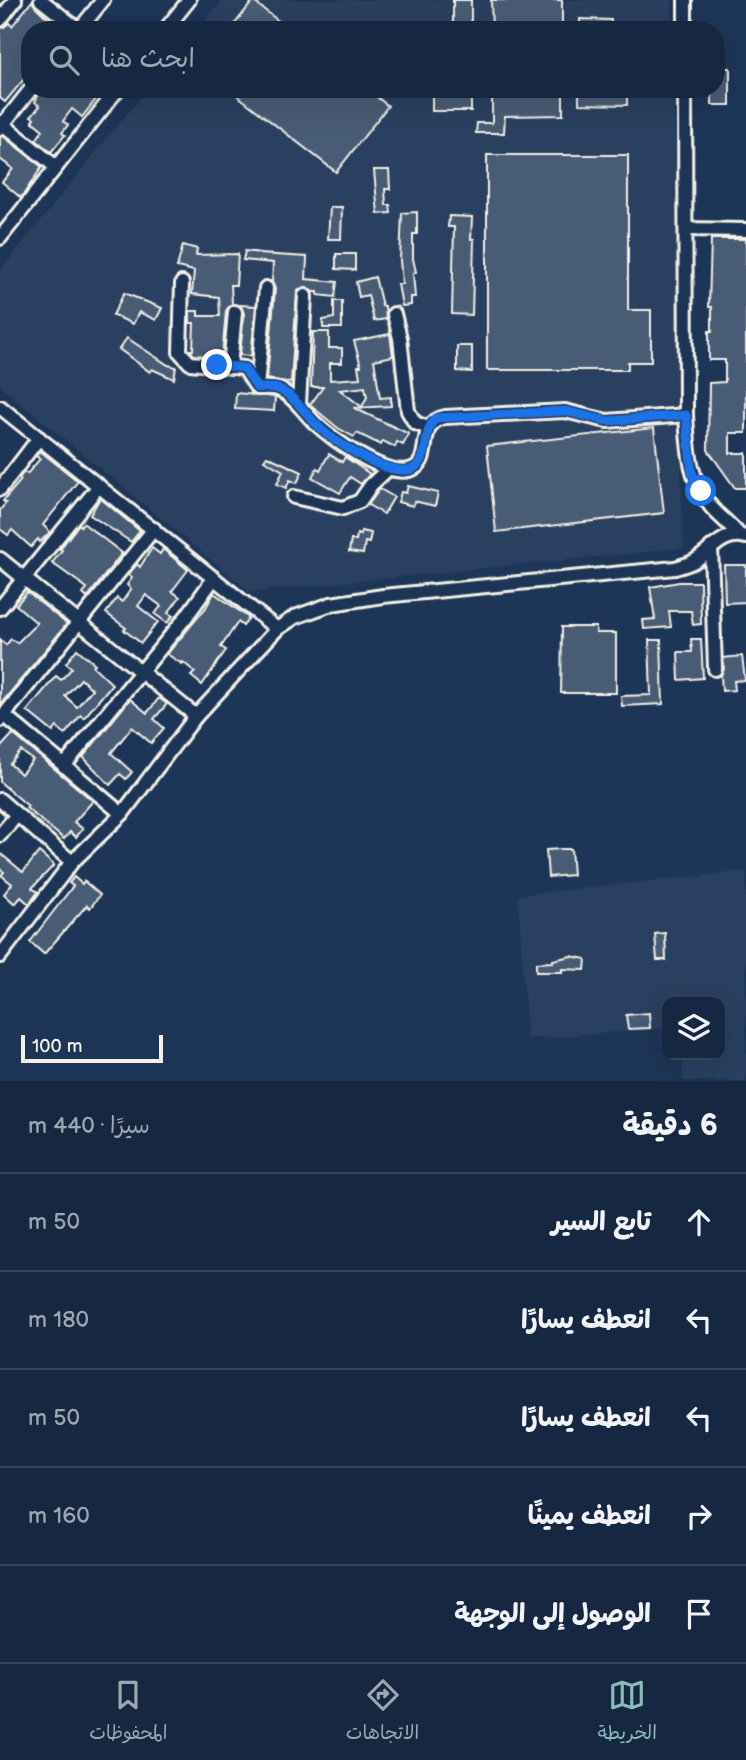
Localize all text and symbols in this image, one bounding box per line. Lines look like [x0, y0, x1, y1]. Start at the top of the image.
search box [21, 21, 725, 98]
icon: search [45, 41, 83, 79]
text: ابحث هنا [101, 44, 195, 75]
route end [201, 349, 232, 380]
route start [685, 475, 716, 506]
map controls [662, 997, 725, 1060]
button: layers [662, 997, 725, 1060]
scale bar [21, 1032, 163, 1064]
text: 100 m [32, 1035, 83, 1058]
text: 6 دقيقة [623, 1108, 718, 1144]
text: سيرًا · 440 m [28, 1112, 150, 1140]
icon: ahead [680, 1203, 718, 1241]
text: تابع السير [551, 1207, 651, 1238]
text: 50 m [28, 1208, 80, 1236]
icon: left [680, 1301, 718, 1339]
text: انعطف يسارًا [521, 1305, 651, 1336]
text: 180 m [28, 1306, 89, 1334]
icon: left [680, 1399, 718, 1437]
text: انعطف يسارًا [521, 1403, 651, 1434]
text: 50 m [28, 1404, 80, 1432]
icon: right [680, 1497, 718, 1535]
text: انعطف يمينًا [528, 1501, 651, 1532]
text: 160 m [28, 1502, 90, 1530]
icon: arrive [680, 1595, 718, 1633]
text: الوصول إلى الوجهة [454, 1599, 651, 1630]
tab: المحفوظات [89, 1676, 167, 1749]
tab: الاتجاهات [346, 1676, 419, 1749]
tab: الخريطة [598, 1676, 657, 1749]

